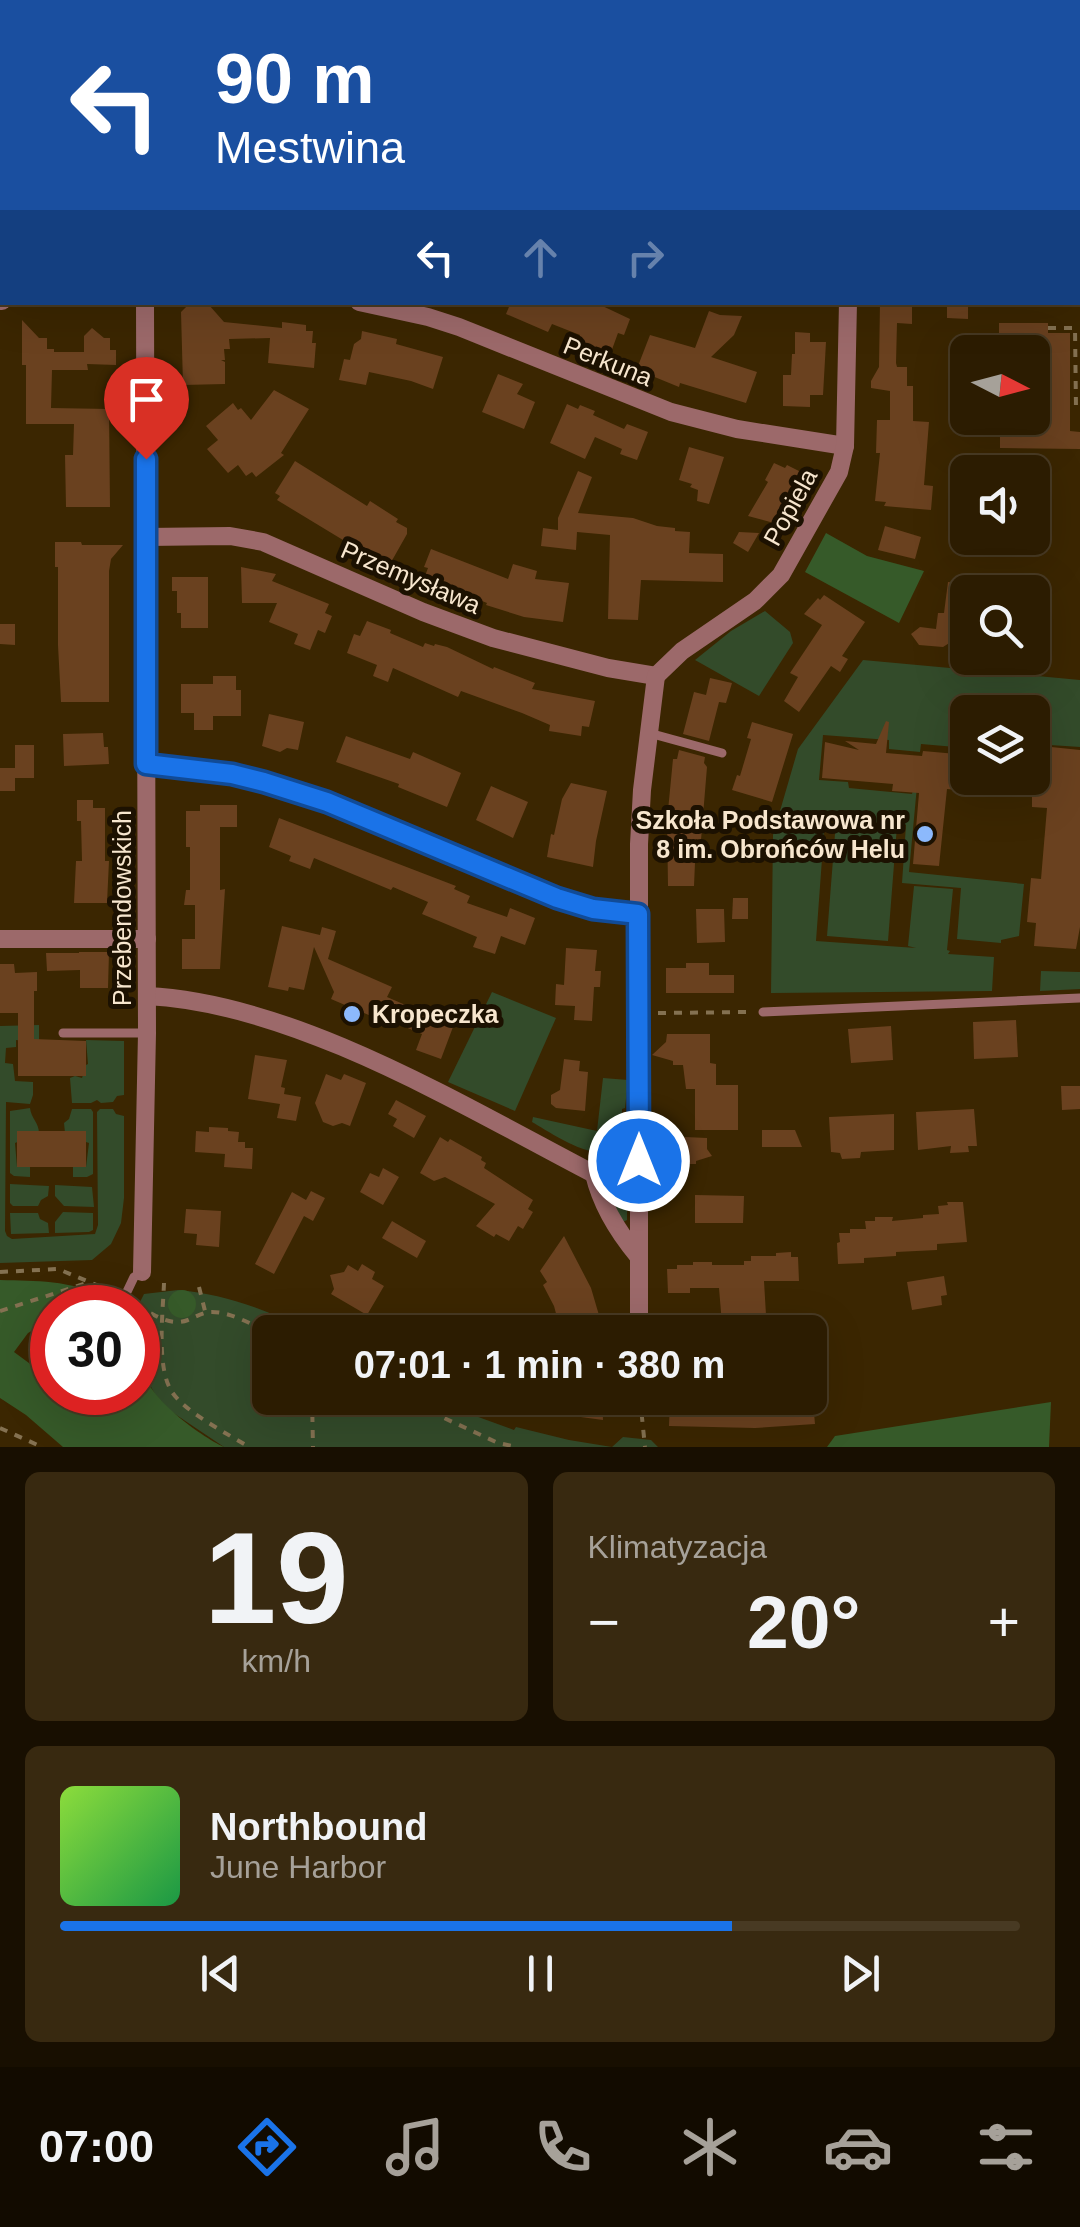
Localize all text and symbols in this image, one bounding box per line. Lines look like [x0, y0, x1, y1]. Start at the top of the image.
icon: left [50, 40, 180, 170]
text: 90 m [215, 40, 375, 118]
text: Mestwina [215, 122, 405, 173]
icon: left [408, 230, 463, 285]
icon: ahead [513, 230, 568, 285]
icon: right [618, 230, 673, 285]
street label: Perkuna [560, 331, 656, 391]
north arrow [950, 335, 1050, 435]
map controls [950, 335, 1050, 795]
pin [104, 357, 189, 460]
icon: arrive [119, 372, 174, 427]
button: sound [950, 455, 1050, 555]
street label: Popiela [758, 464, 823, 550]
street label: Przemysława [337, 535, 485, 619]
button: search [950, 575, 1050, 675]
button: layers [950, 695, 1050, 795]
place label: Szkoła Podstawowa nr 8 im. Obrońców Helu [635, 806, 905, 863]
street label: Przebendowskich [108, 810, 136, 1006]
marker: Szkoła Podstawowa nr 8 im. Obrońców Helu [914, 823, 936, 845]
place label: Kropeczka [372, 1000, 500, 1028]
marker: Kropeczka [341, 1003, 363, 1025]
position arrow [587, 1109, 691, 1213]
speed limit sign: 30 [30, 1285, 160, 1415]
text: 07:01 · 1 min · 380 m [354, 1344, 725, 1386]
text: 19 [204, 1505, 349, 1651]
text: Klimatyzacja [588, 1529, 767, 1565]
text: 20° [747, 1580, 860, 1664]
text: − [588, 1591, 620, 1653]
text: + [988, 1591, 1020, 1653]
text: km/h [242, 1643, 311, 1679]
text: Northbound [210, 1806, 427, 1848]
text: June Harbor [210, 1849, 386, 1885]
icon: previous [193, 1946, 248, 2001]
icon: pause [513, 1946, 568, 2001]
icon: next [833, 1946, 888, 2001]
icon: directions [232, 2112, 302, 2182]
icon: music [380, 2112, 450, 2182]
icon: phone [528, 2112, 598, 2182]
icon: climate [675, 2112, 745, 2182]
icon: car [823, 2112, 893, 2182]
icon: filters [971, 2112, 1041, 2182]
text: 07:00 [39, 2121, 154, 2172]

